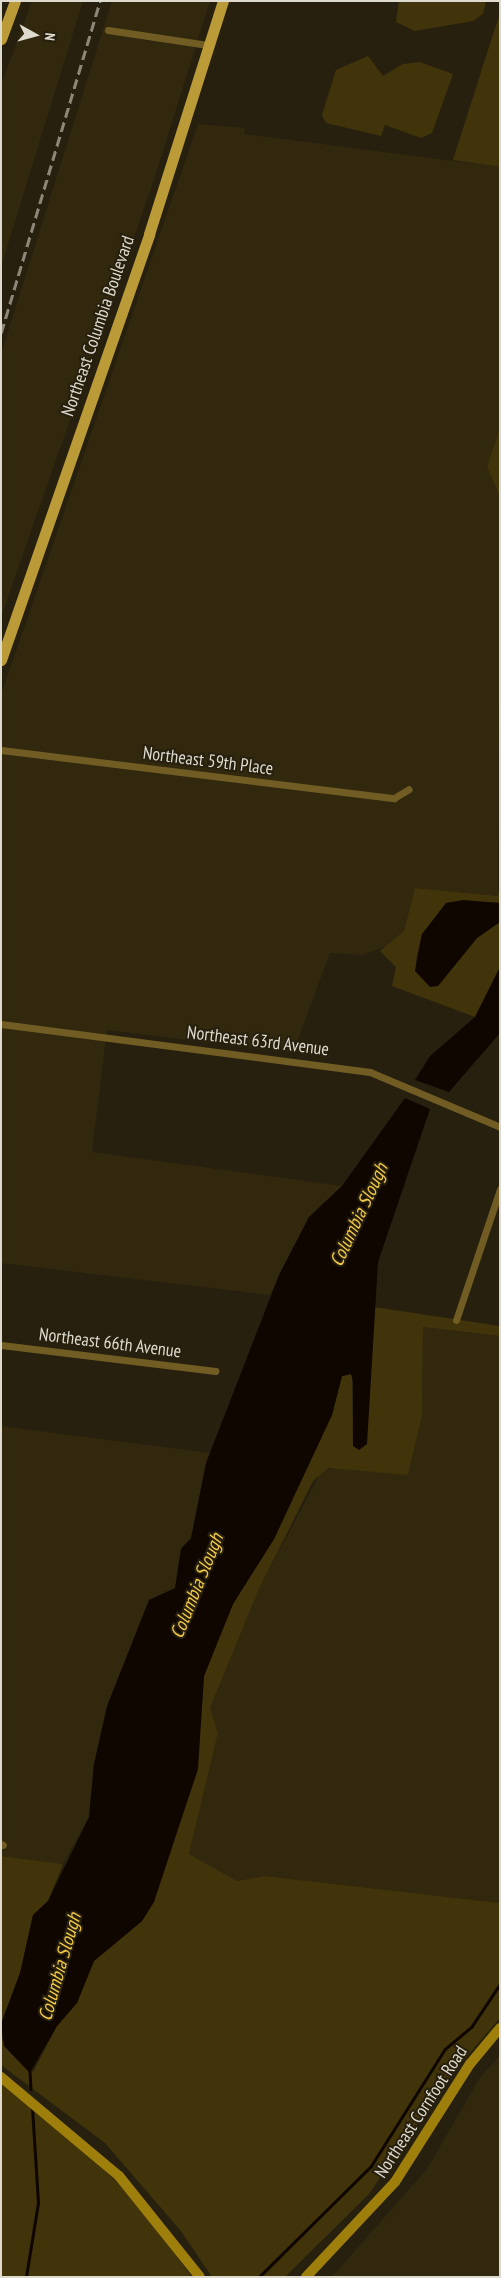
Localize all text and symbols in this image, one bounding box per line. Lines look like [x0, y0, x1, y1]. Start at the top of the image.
north arrow [10, 10, 60, 60]
text: N [40, 32, 59, 42]
street label: Northeast Columbia Boulevard [57, 233, 139, 419]
street label: Northeast 59th Place [142, 742, 274, 780]
street label: Northeast 63rd Avenue [185, 1022, 331, 1060]
water label: Columbia Slough [325, 1160, 393, 1270]
street label: Northeast 66th Avenue [37, 1324, 183, 1362]
water label: Columbia Slough [166, 1530, 228, 1642]
water label: Columbia Slough [34, 1911, 86, 2023]
street label: Northeast Cornfoot Road [370, 2042, 472, 2182]

